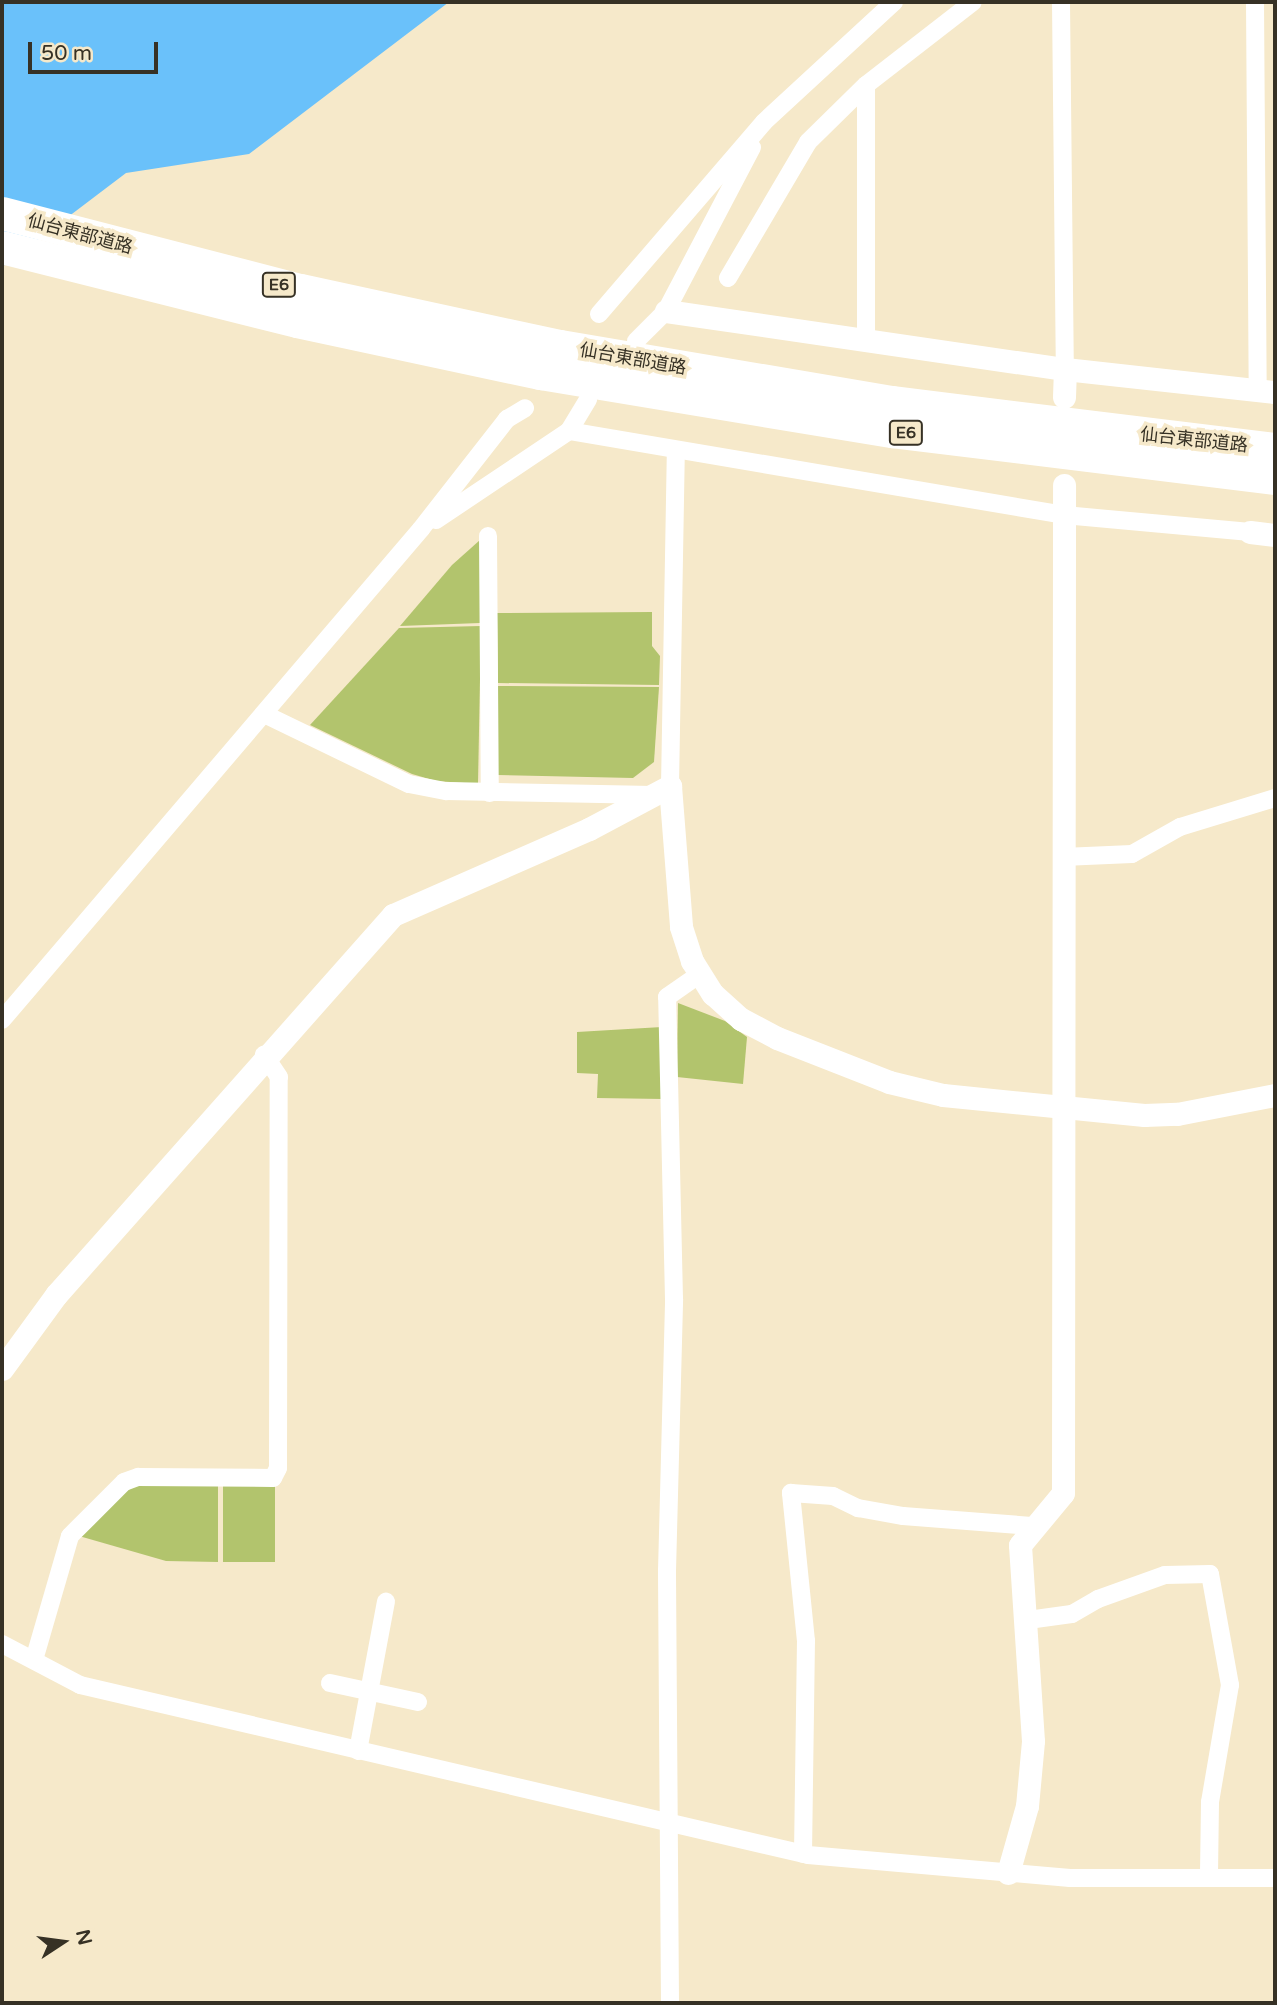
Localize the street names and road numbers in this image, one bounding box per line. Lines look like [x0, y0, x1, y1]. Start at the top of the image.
street label: 仙台東部道路 [25, 210, 135, 258]
road number: E6 [262, 272, 296, 298]
street label: 仙台東部道路 [578, 339, 688, 379]
road number: E6 [888, 420, 923, 446]
street label: 仙台東部道路 [1139, 424, 1249, 456]

